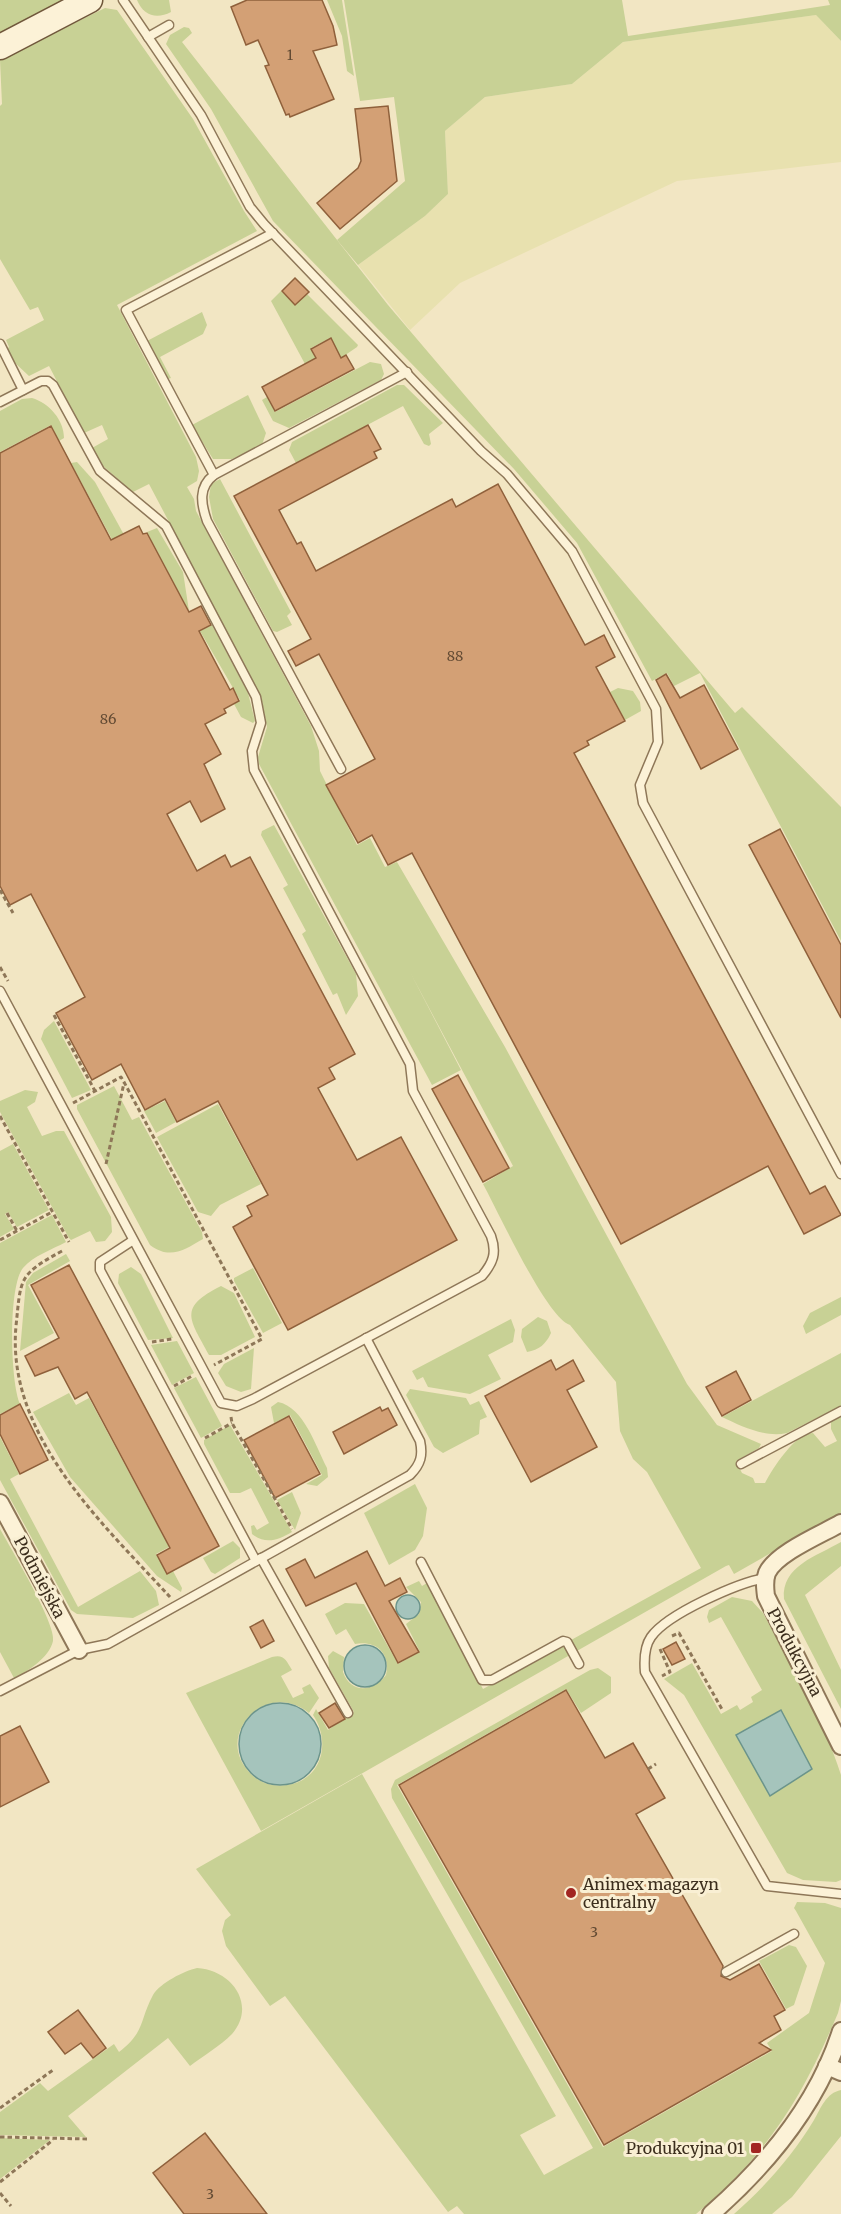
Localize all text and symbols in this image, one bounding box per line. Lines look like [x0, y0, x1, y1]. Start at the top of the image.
house number: 1 [287, 46, 293, 64]
house number: 88 [447, 647, 463, 665]
house number: 86 [100, 710, 116, 728]
street label: Podmiejska [10, 1533, 70, 1622]
street label: Produkcyjna [763, 1604, 827, 1700]
place label: Animex magazyn centralny [582, 1874, 719, 1912]
marker: Animex magazyn centralny [564, 1886, 578, 1900]
house number: 3 [590, 1923, 598, 1941]
place label: Produkcyjna 01 [626, 2138, 744, 2158]
marker: Produkcyjna 01 [749, 2141, 763, 2155]
house number: 3 [206, 2185, 214, 2203]

